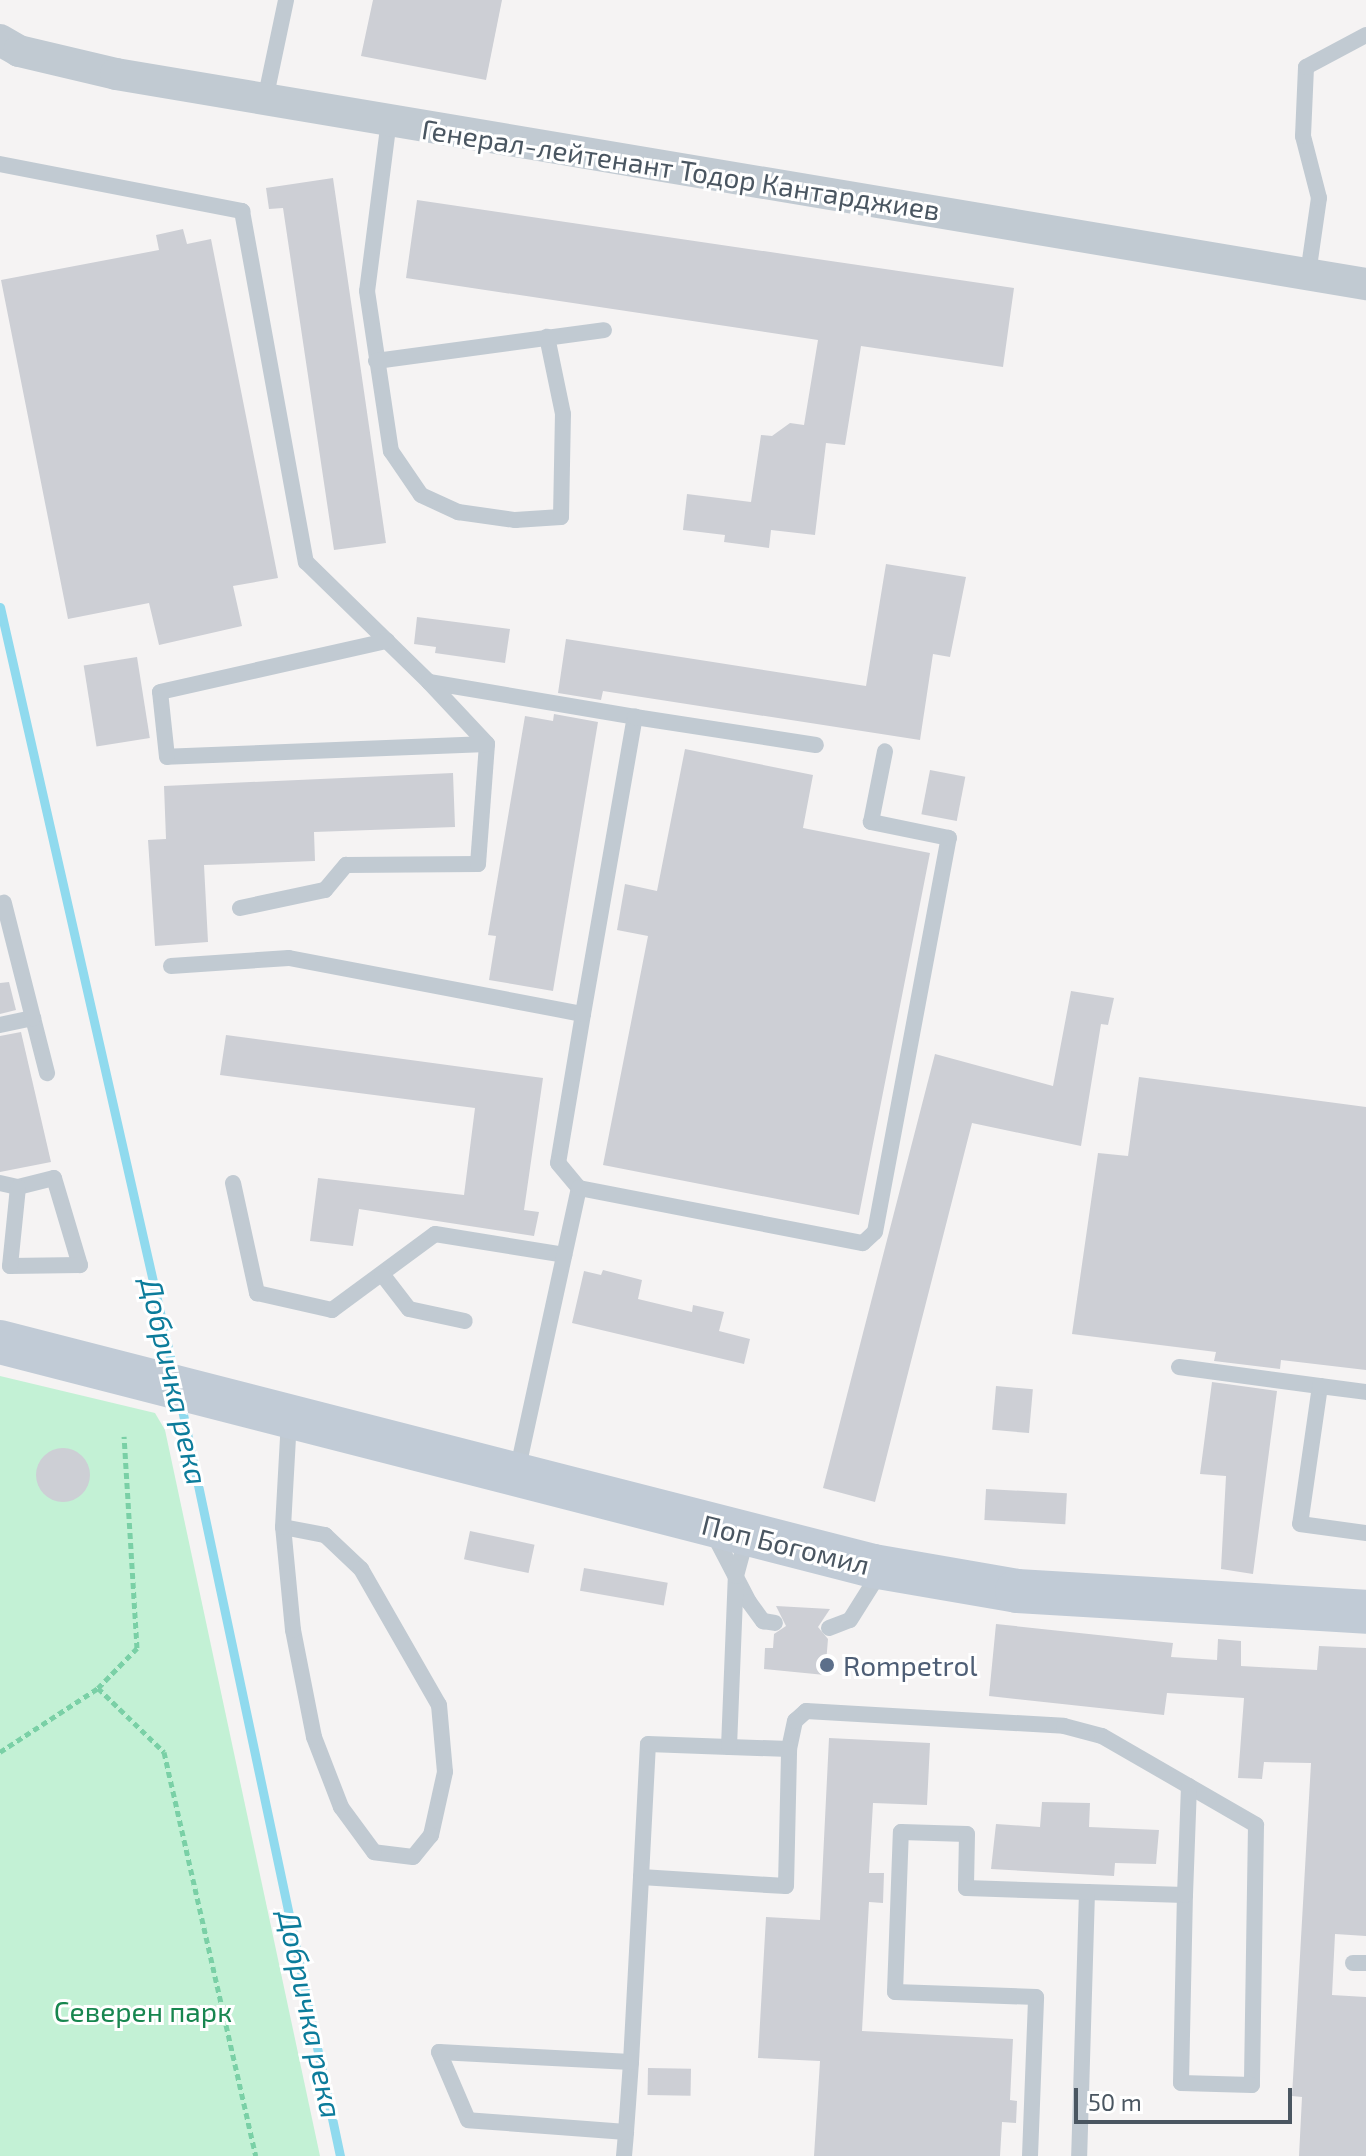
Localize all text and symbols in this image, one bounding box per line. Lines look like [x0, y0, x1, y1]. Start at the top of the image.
street label: Генерал-лейтенант Тодор Кантарджиев [420, 111, 942, 227]
water label: Добричка река [134, 1274, 216, 1488]
street label: Поп Богомил [699, 1507, 873, 1581]
place label: Rompetrol [843, 1648, 978, 1682]
marker: Rompetrol [818, 1656, 836, 1674]
water label: Добричка река [271, 1907, 351, 2121]
park label: Северен парк [54, 1994, 232, 2028]
scale bar [1078, 2072, 1296, 2122]
text: 50 m [1088, 2087, 1142, 2116]

